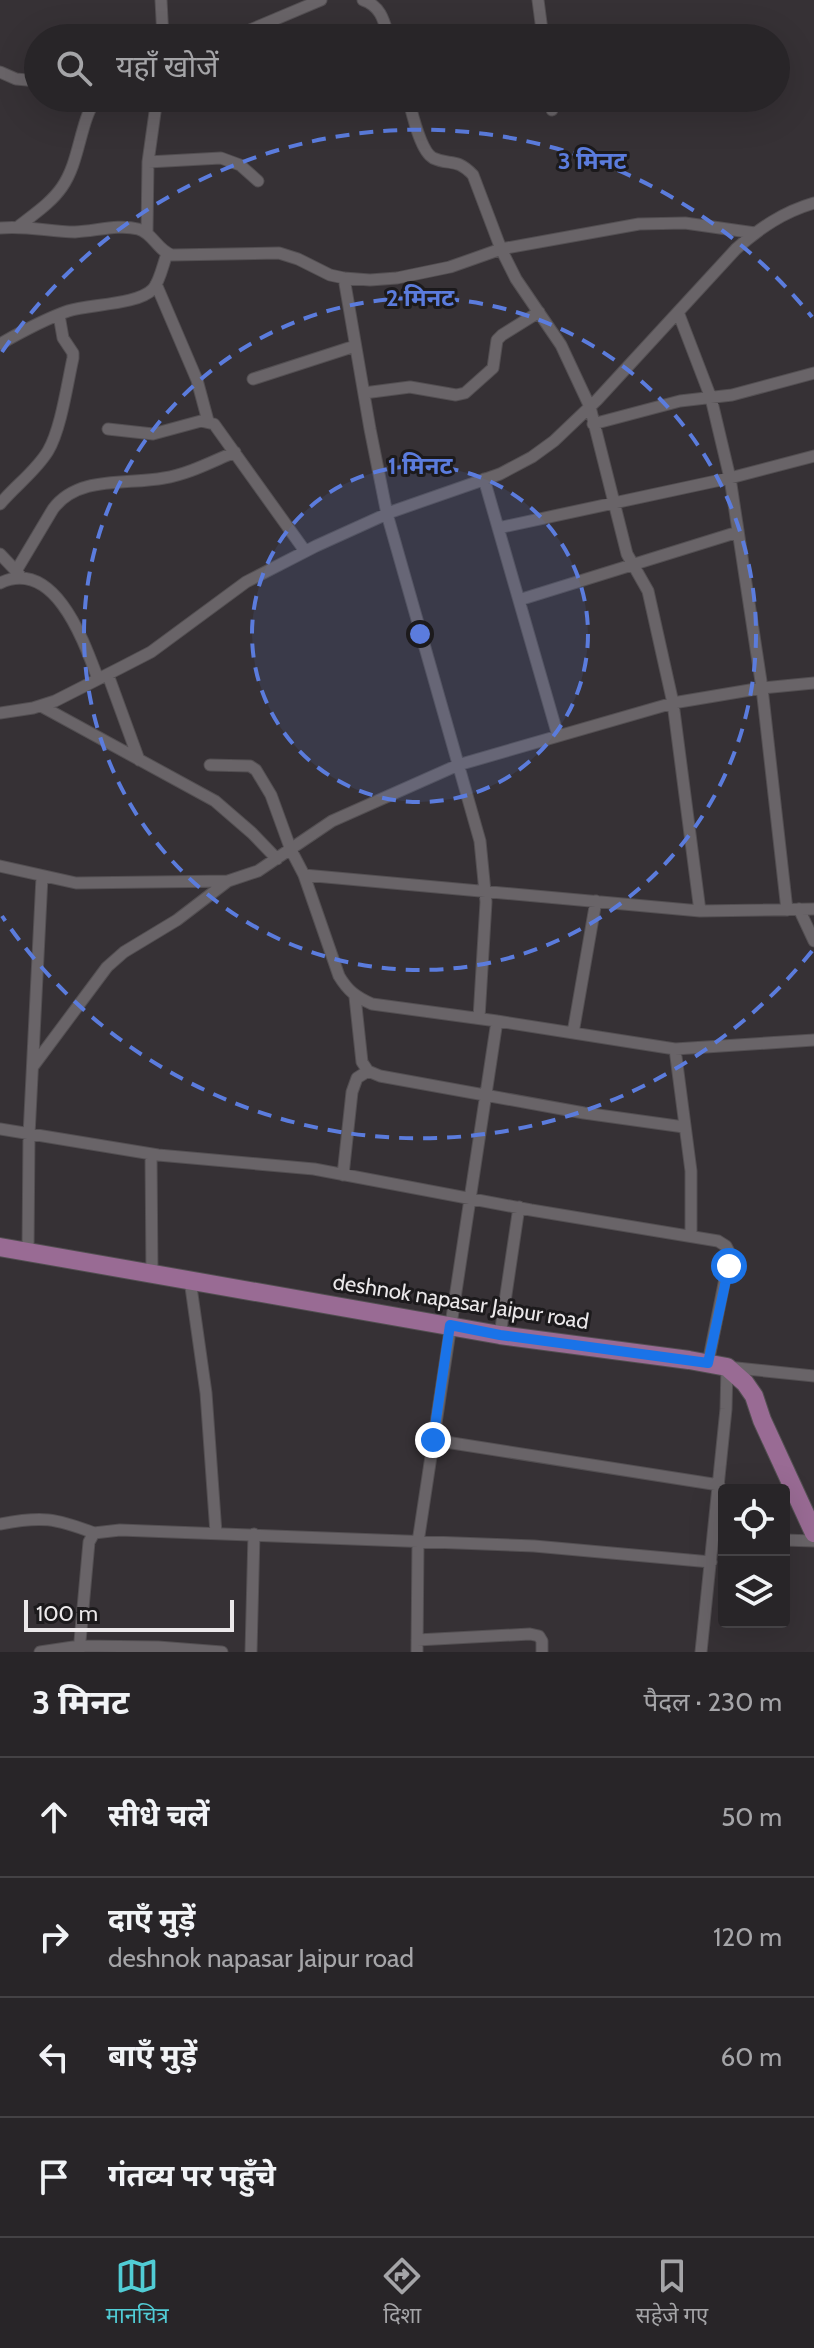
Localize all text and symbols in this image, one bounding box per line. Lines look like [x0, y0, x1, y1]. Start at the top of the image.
search box [24, 24, 790, 112]
icon: search [52, 46, 96, 90]
text: यहाँ खोजें [116, 48, 218, 85]
text: 3 मिनट [558, 146, 627, 175]
text: 2 मिनट [386, 283, 455, 312]
text: 1 मिनट [388, 451, 453, 480]
centre of rings [406, 620, 434, 648]
route start [711, 1248, 747, 1284]
street label: deshnok napasar Jaipur road [331, 1268, 591, 1335]
route end [415, 1422, 451, 1458]
map controls [718, 1484, 790, 1628]
button: locate [718, 1484, 790, 1556]
button: layers [718, 1556, 790, 1628]
scale bar [24, 1596, 234, 1632]
text: 100 m [36, 1600, 98, 1627]
text: 3 मिनट [32, 1681, 129, 1723]
text: पैदल · 230 m [643, 1686, 782, 1718]
icon: ahead [32, 1795, 76, 1839]
text: सीधे चलें [108, 1797, 209, 1834]
text: 50 m [721, 1801, 782, 1833]
text: दाएँ मुड़ें [108, 1901, 195, 1938]
icon: right [32, 1915, 76, 1959]
text: 120 m [713, 1921, 782, 1953]
text: deshnok napasar Jaipur road [108, 1942, 414, 1974]
icon: left [32, 2035, 76, 2079]
text: बाएँ मुड़ें [108, 2037, 197, 2074]
text: 60 m [720, 2041, 782, 2073]
icon: arrive [32, 2155, 76, 2199]
text: गंतव्य पर पहुँचे [108, 2157, 276, 2194]
tab: मानचित्र [106, 2254, 169, 2332]
tab: दिशा [380, 2254, 424, 2332]
tab: सहेजे गए [636, 2254, 708, 2332]

